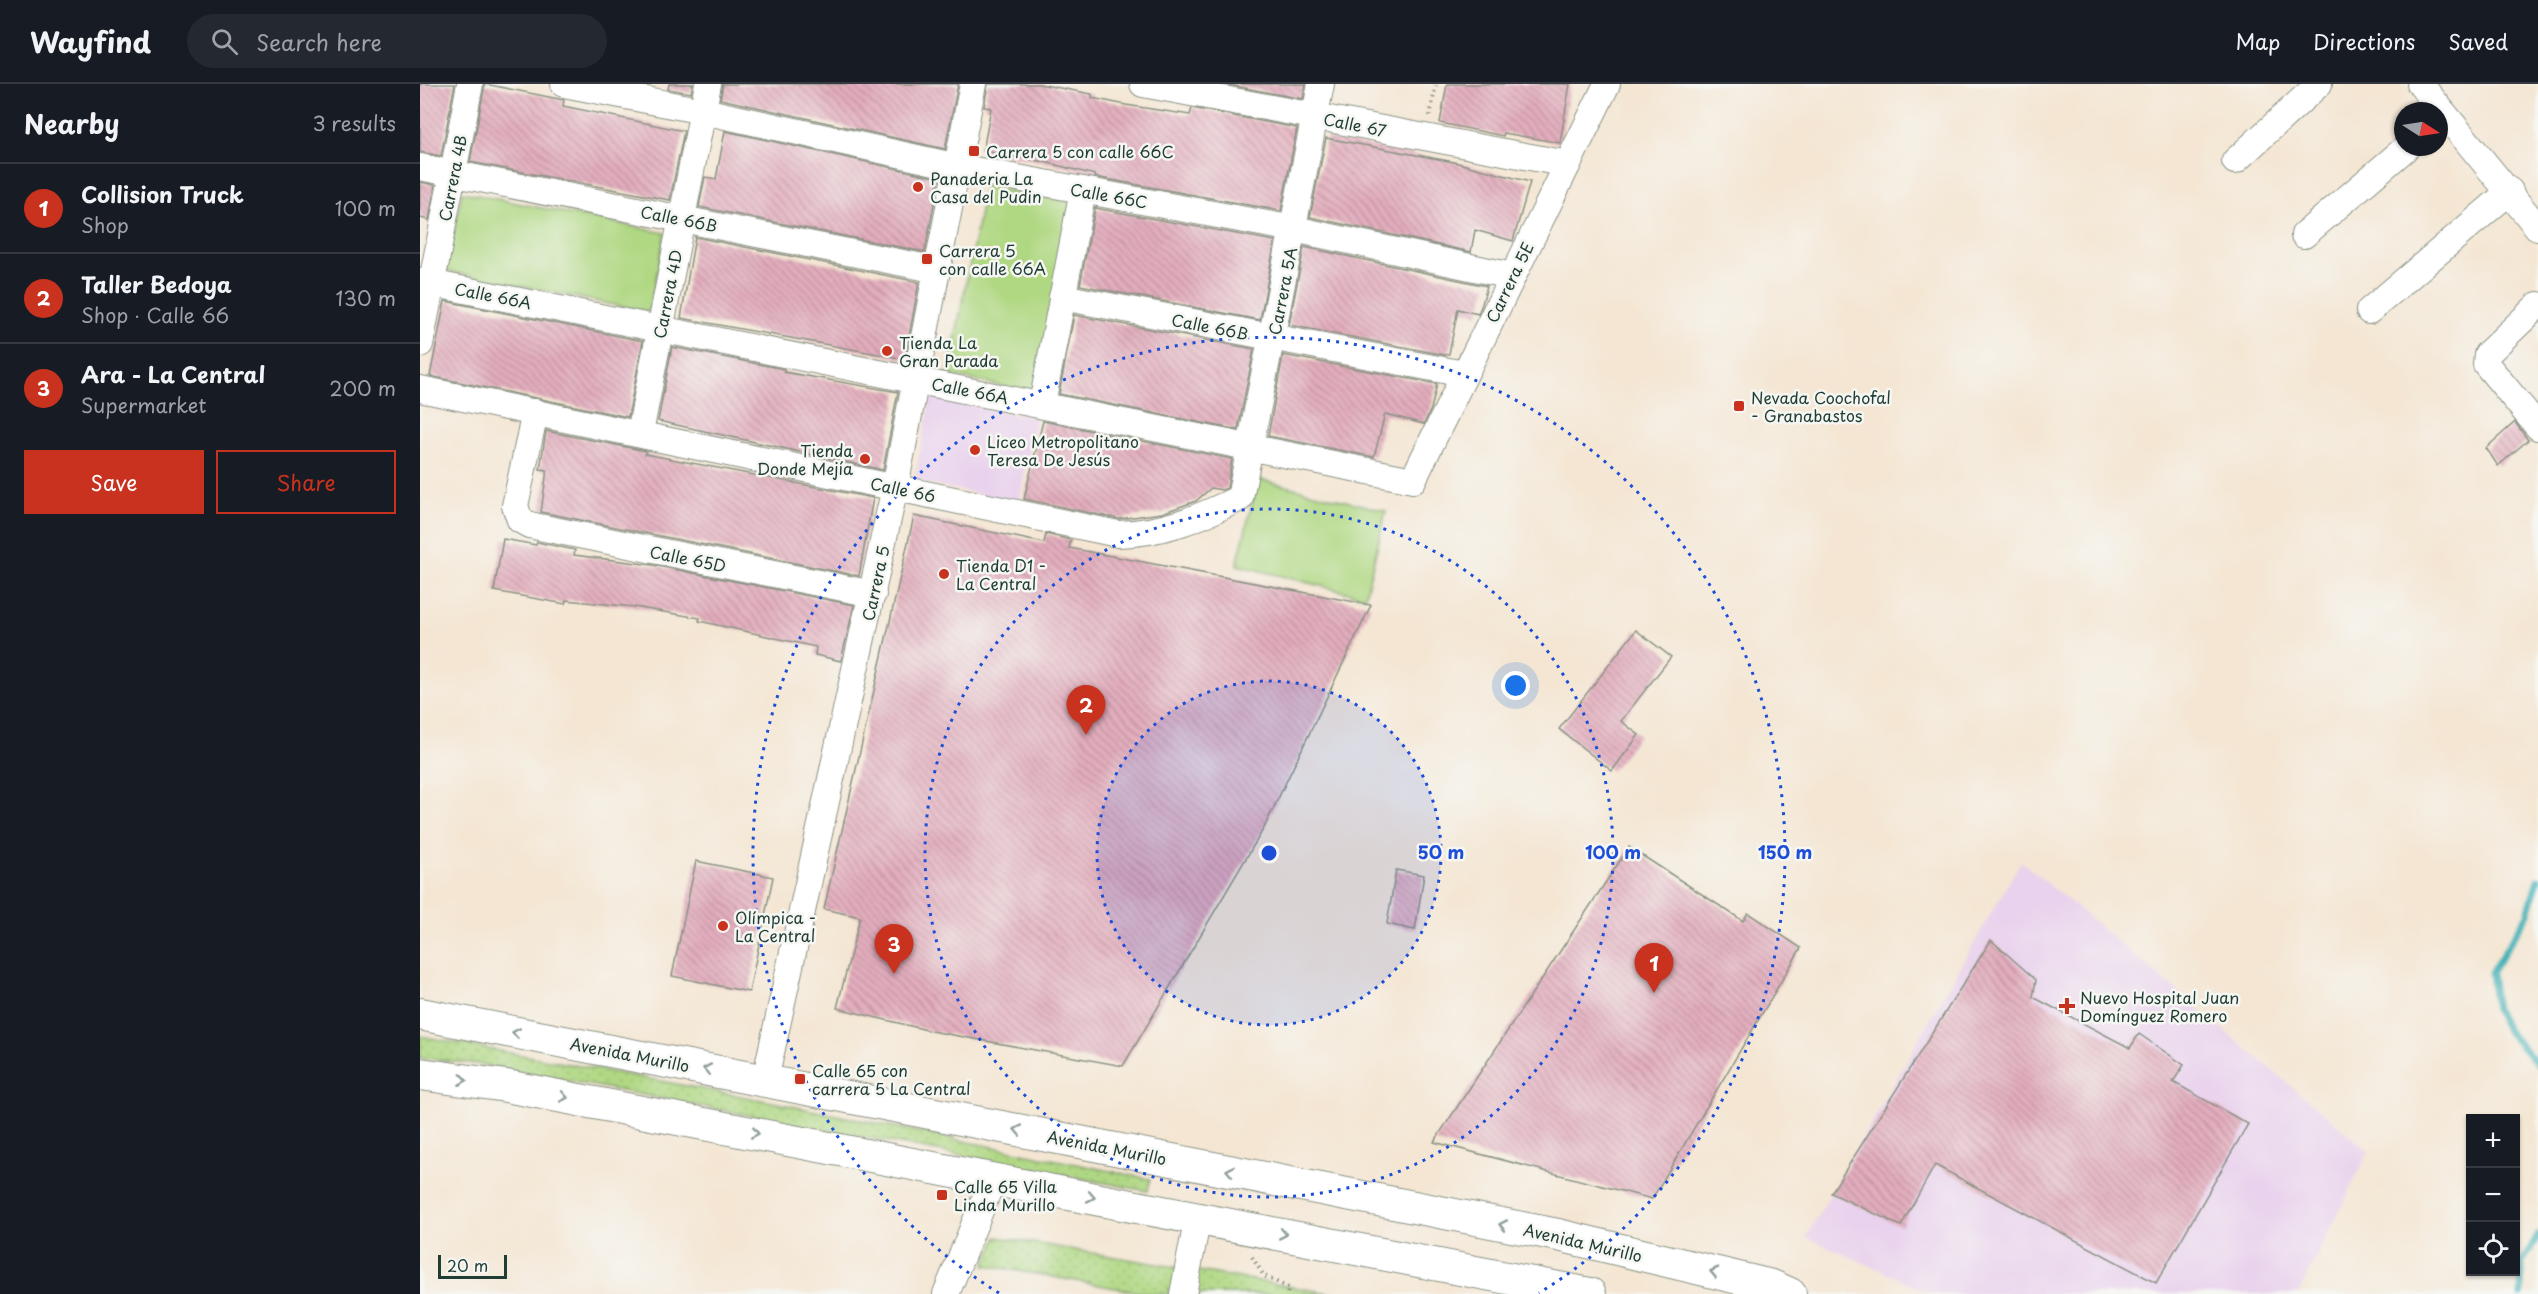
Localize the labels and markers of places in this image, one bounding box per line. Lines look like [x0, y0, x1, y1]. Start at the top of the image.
place label: Carrera 5 con calle 66C [986, 139, 1174, 163]
marker: Carrera 5 con calle 66C [967, 144, 981, 158]
place label: Panaderia La Casa del Pudin [930, 166, 1042, 208]
marker: Panaderia La Casa del Pudin [911, 180, 925, 194]
place label: Carrera 5 con calle 66A [939, 238, 1046, 280]
marker: Carrera 5 con calle 66A [920, 252, 934, 266]
place label: Tienda La Gran Parada [899, 330, 998, 372]
marker: Tienda La Gran Parada [880, 344, 894, 358]
place label: Nevada Coochofal - Granabastos [1751, 385, 1891, 427]
marker: Nevada Coochofal - Granabastos [1732, 399, 1746, 413]
place label: Liceo Metropolitano Teresa De Jesús [987, 429, 1139, 471]
place label: Tienda Donde Mejía [757, 438, 853, 480]
marker: Liceo Metropolitano Teresa De Jesús [968, 443, 982, 457]
marker: Tienda Donde Mejía [858, 452, 872, 466]
place label: Tienda D1 - La Central [956, 553, 1046, 595]
marker: Tienda D1 - La Central [937, 567, 951, 581]
pin: 2 [1066, 686, 1106, 735]
centre of rings [1259, 843, 1279, 863]
place label: Olímpica - La Central [735, 905, 816, 947]
marker: Olímpica - La Central [716, 919, 730, 933]
pin: 3 [874, 924, 914, 974]
pin: 1 [1634, 944, 1674, 993]
place label: Nuevo Hospital Juan Domínguez Romero [2080, 985, 2239, 1027]
marker: Nuevo Hospital Juan Domínguez Romero [2058, 997, 2076, 1015]
place label: Calle 65 con carrera 5 La Central [812, 1058, 971, 1100]
marker: Calle 65 con carrera 5 La Central [793, 1072, 807, 1086]
place label: Calle 65 Villa Linda Murillo [954, 1174, 1057, 1216]
marker: Calle 65 Villa Linda Murillo [935, 1188, 949, 1202]

